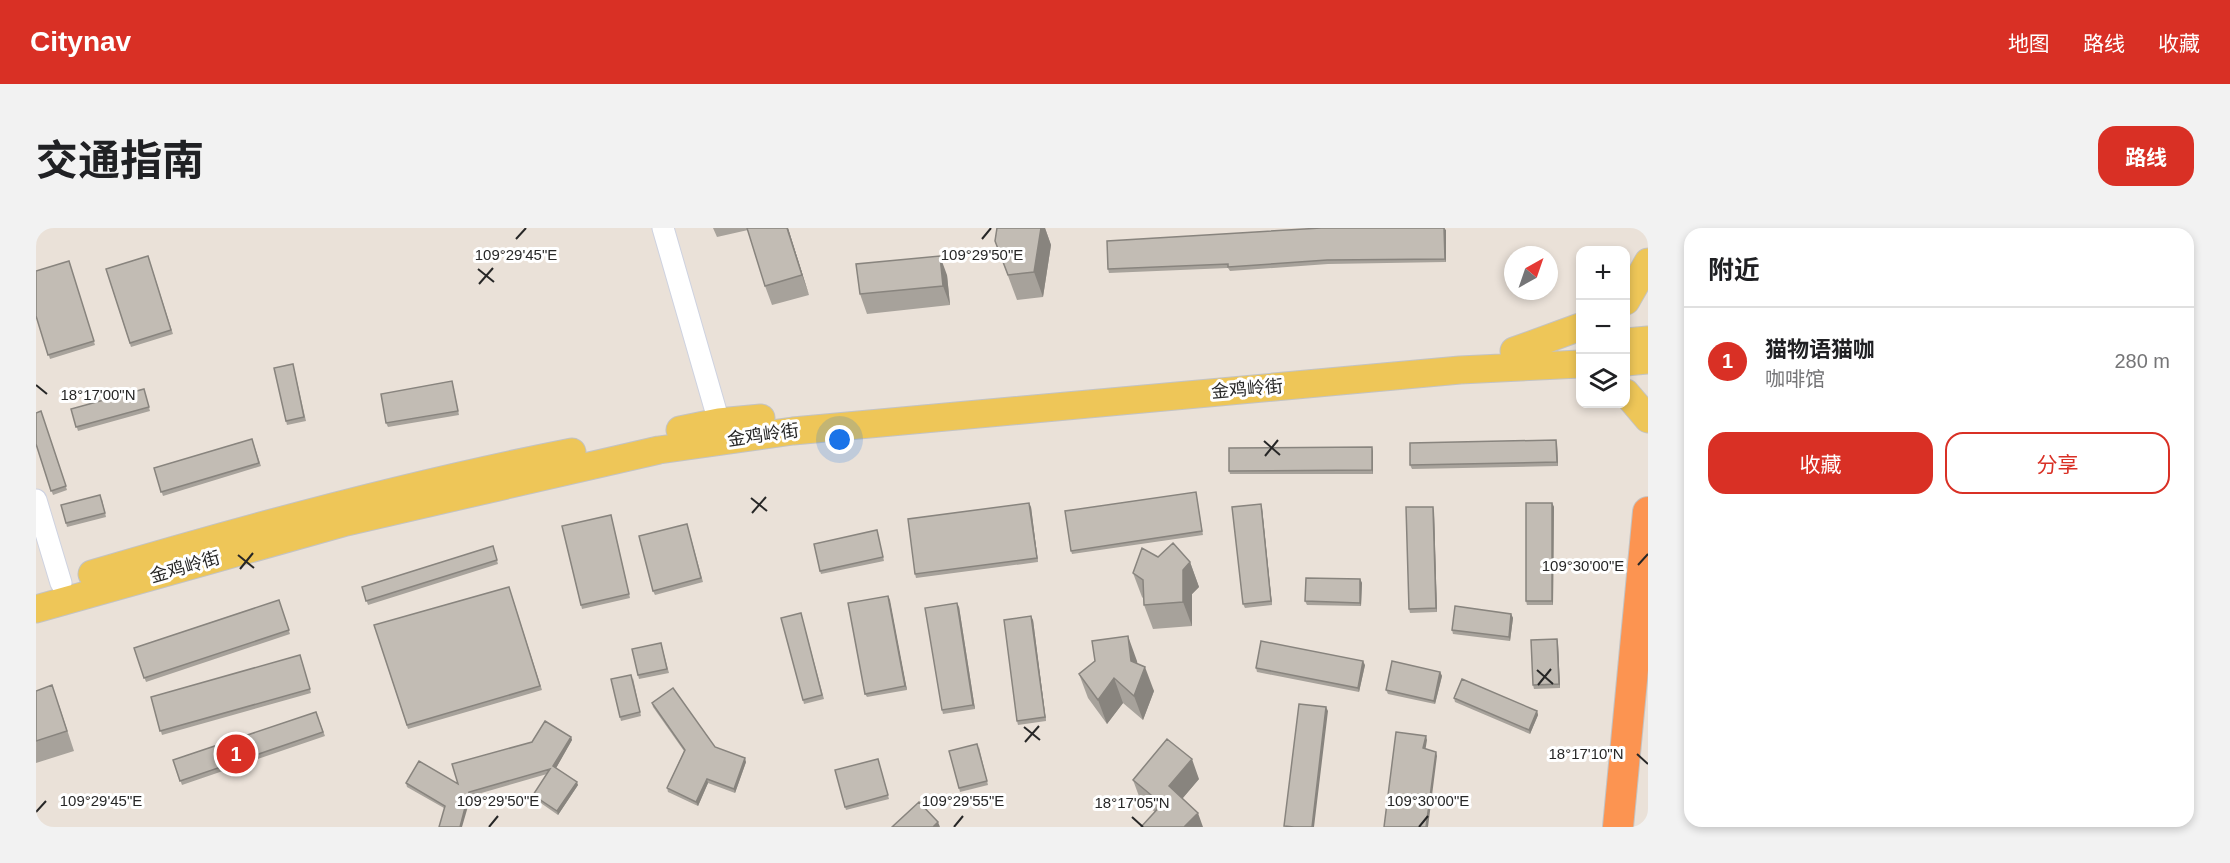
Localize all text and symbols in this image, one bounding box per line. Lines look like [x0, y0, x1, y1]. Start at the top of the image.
text: Citynav [30, 26, 131, 57]
text: 地图 [2008, 32, 2050, 55]
text: 路线 [2083, 32, 2125, 55]
text: 收藏 [2158, 32, 2200, 55]
button: 路线 [2098, 126, 2194, 186]
text: 交通指南 [36, 137, 204, 184]
text: 109°29'45"E [475, 246, 557, 263]
text: 109°29'50"E [941, 246, 1023, 263]
north arrow [1504, 246, 1558, 300]
map controls [1576, 246, 1630, 408]
button: + [1576, 246, 1630, 300]
text: 附近 [1708, 255, 1760, 285]
button: − [1576, 300, 1630, 354]
text: 猫物语猫咖 [1765, 337, 1875, 362]
text: 1 [1722, 350, 1733, 372]
text: 280 m [2114, 350, 2170, 372]
button: layers [1576, 354, 1630, 408]
text: 咖啡馆 [1765, 368, 1825, 390]
street label: 金鸡岭街 [1210, 376, 1284, 402]
text: 18°17'00"N [60, 386, 136, 403]
street label: 金鸡岭街 [726, 420, 800, 450]
your location [825, 425, 854, 454]
button: 收藏 [1708, 432, 1933, 494]
button: 分享 [1945, 432, 2170, 494]
street label: 金鸡岭街 [148, 547, 222, 587]
text: 109°30'00"E [1542, 557, 1624, 574]
pin: 1 [216, 732, 256, 776]
text: 18°17'10"N [1548, 745, 1624, 762]
text: 109°29'45"E [60, 792, 142, 809]
text: 109°29'50"E [457, 792, 539, 809]
text: 109°29'55"E [922, 792, 1004, 809]
text: 109°30'00"E [1387, 792, 1469, 809]
text: 18°17'05"N [1094, 794, 1170, 811]

